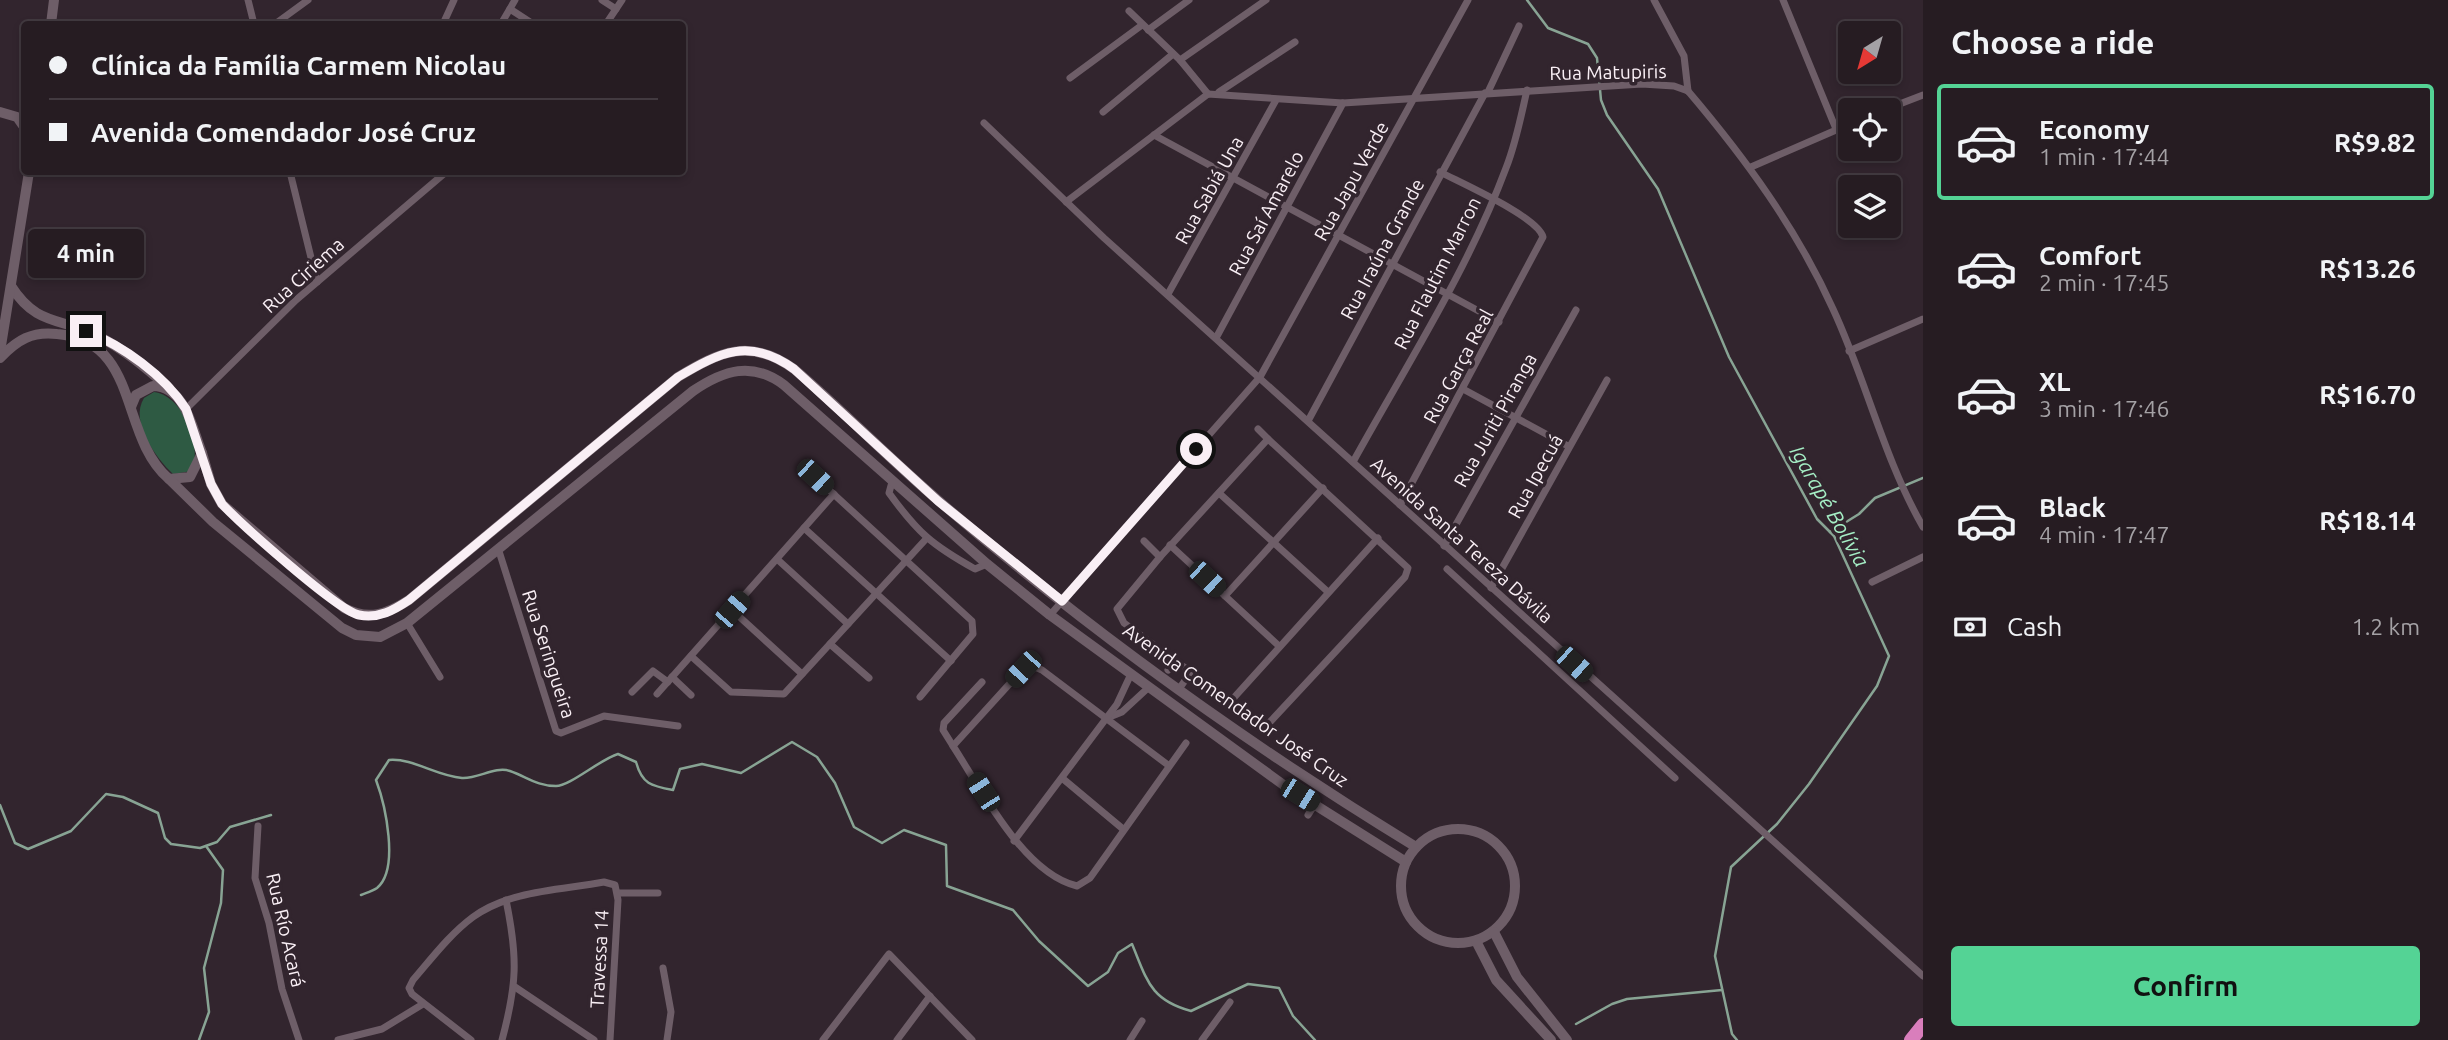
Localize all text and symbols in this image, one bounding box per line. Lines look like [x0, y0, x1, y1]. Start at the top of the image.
north arrow [1838, 21, 1900, 84]
map controls [1838, 21, 1901, 238]
text: Choose a ride [1951, 24, 2154, 60]
text: Clínica da Família Carmem Nicolau [91, 51, 506, 80]
street label: Rua Matupiris [1549, 60, 1667, 84]
button: locate [1838, 98, 1901, 161]
icon: car [1955, 111, 2018, 174]
text: Economy [2039, 115, 2149, 144]
text: Avenida Comendador José Cruz [91, 118, 476, 147]
street label: Rua Japu Verde [1309, 118, 1393, 244]
text: R$9.82 [2334, 128, 2416, 157]
street label: Rua Sabiá Una [1170, 132, 1248, 248]
text: 1 min · 17:44 [2039, 144, 2170, 169]
street label: Rua Saí Amarelo [1224, 147, 1308, 279]
street label: Rua Iraúna Grande [1336, 175, 1428, 323]
button: layers [1838, 175, 1901, 238]
street label: Rua Flautim Marron [1389, 193, 1485, 353]
callout: 4 min [28, 230, 144, 278]
street label: Rua Ciriema [258, 233, 348, 317]
icon: car [1955, 237, 2018, 300]
text: 4 min [57, 241, 115, 266]
text: Comfort [2039, 241, 2142, 270]
text: R$13.26 [2319, 254, 2416, 283]
text: 2 min · 17:45 [2039, 270, 2170, 295]
street label: Rua Garça Real [1419, 305, 1497, 427]
route end [70, 315, 102, 347]
street label: Rua Juriti Piranga [1449, 349, 1541, 491]
icon: car [1955, 363, 2018, 426]
text: XL [2039, 367, 2070, 396]
text: R$16.70 [2319, 380, 2416, 409]
text: 3 min · 17:46 [2039, 396, 2170, 421]
street label: Rua Ipecuá [1503, 430, 1567, 522]
route start [1180, 433, 1212, 465]
water label: Igarapé Bolívia [1786, 441, 1874, 571]
street label: Avenida Santa Tereza Dávila [1367, 452, 1557, 628]
car [793, 455, 838, 499]
icon: car [1955, 489, 2018, 552]
text: Black [2039, 493, 2106, 522]
text: R$18.14 [2319, 506, 2416, 535]
text: 4 min · 17:47 [2039, 522, 2170, 547]
car [1185, 557, 1230, 601]
street label: Rua Seringueira [518, 587, 580, 721]
car [711, 587, 754, 633]
icon: cash [1951, 608, 1989, 646]
text: Cash [2007, 612, 2062, 641]
text: 1.2 km [2352, 614, 2420, 639]
street label: Avenida Comendador José Cruz [1119, 619, 1353, 791]
car [1552, 642, 1597, 686]
car [1001, 646, 1046, 692]
car [963, 769, 1004, 815]
car [1277, 775, 1324, 815]
street label: Rua Río Acará [262, 871, 310, 989]
street label: Travessa 14 [585, 909, 613, 1009]
button: Confirm [1951, 946, 2420, 1026]

